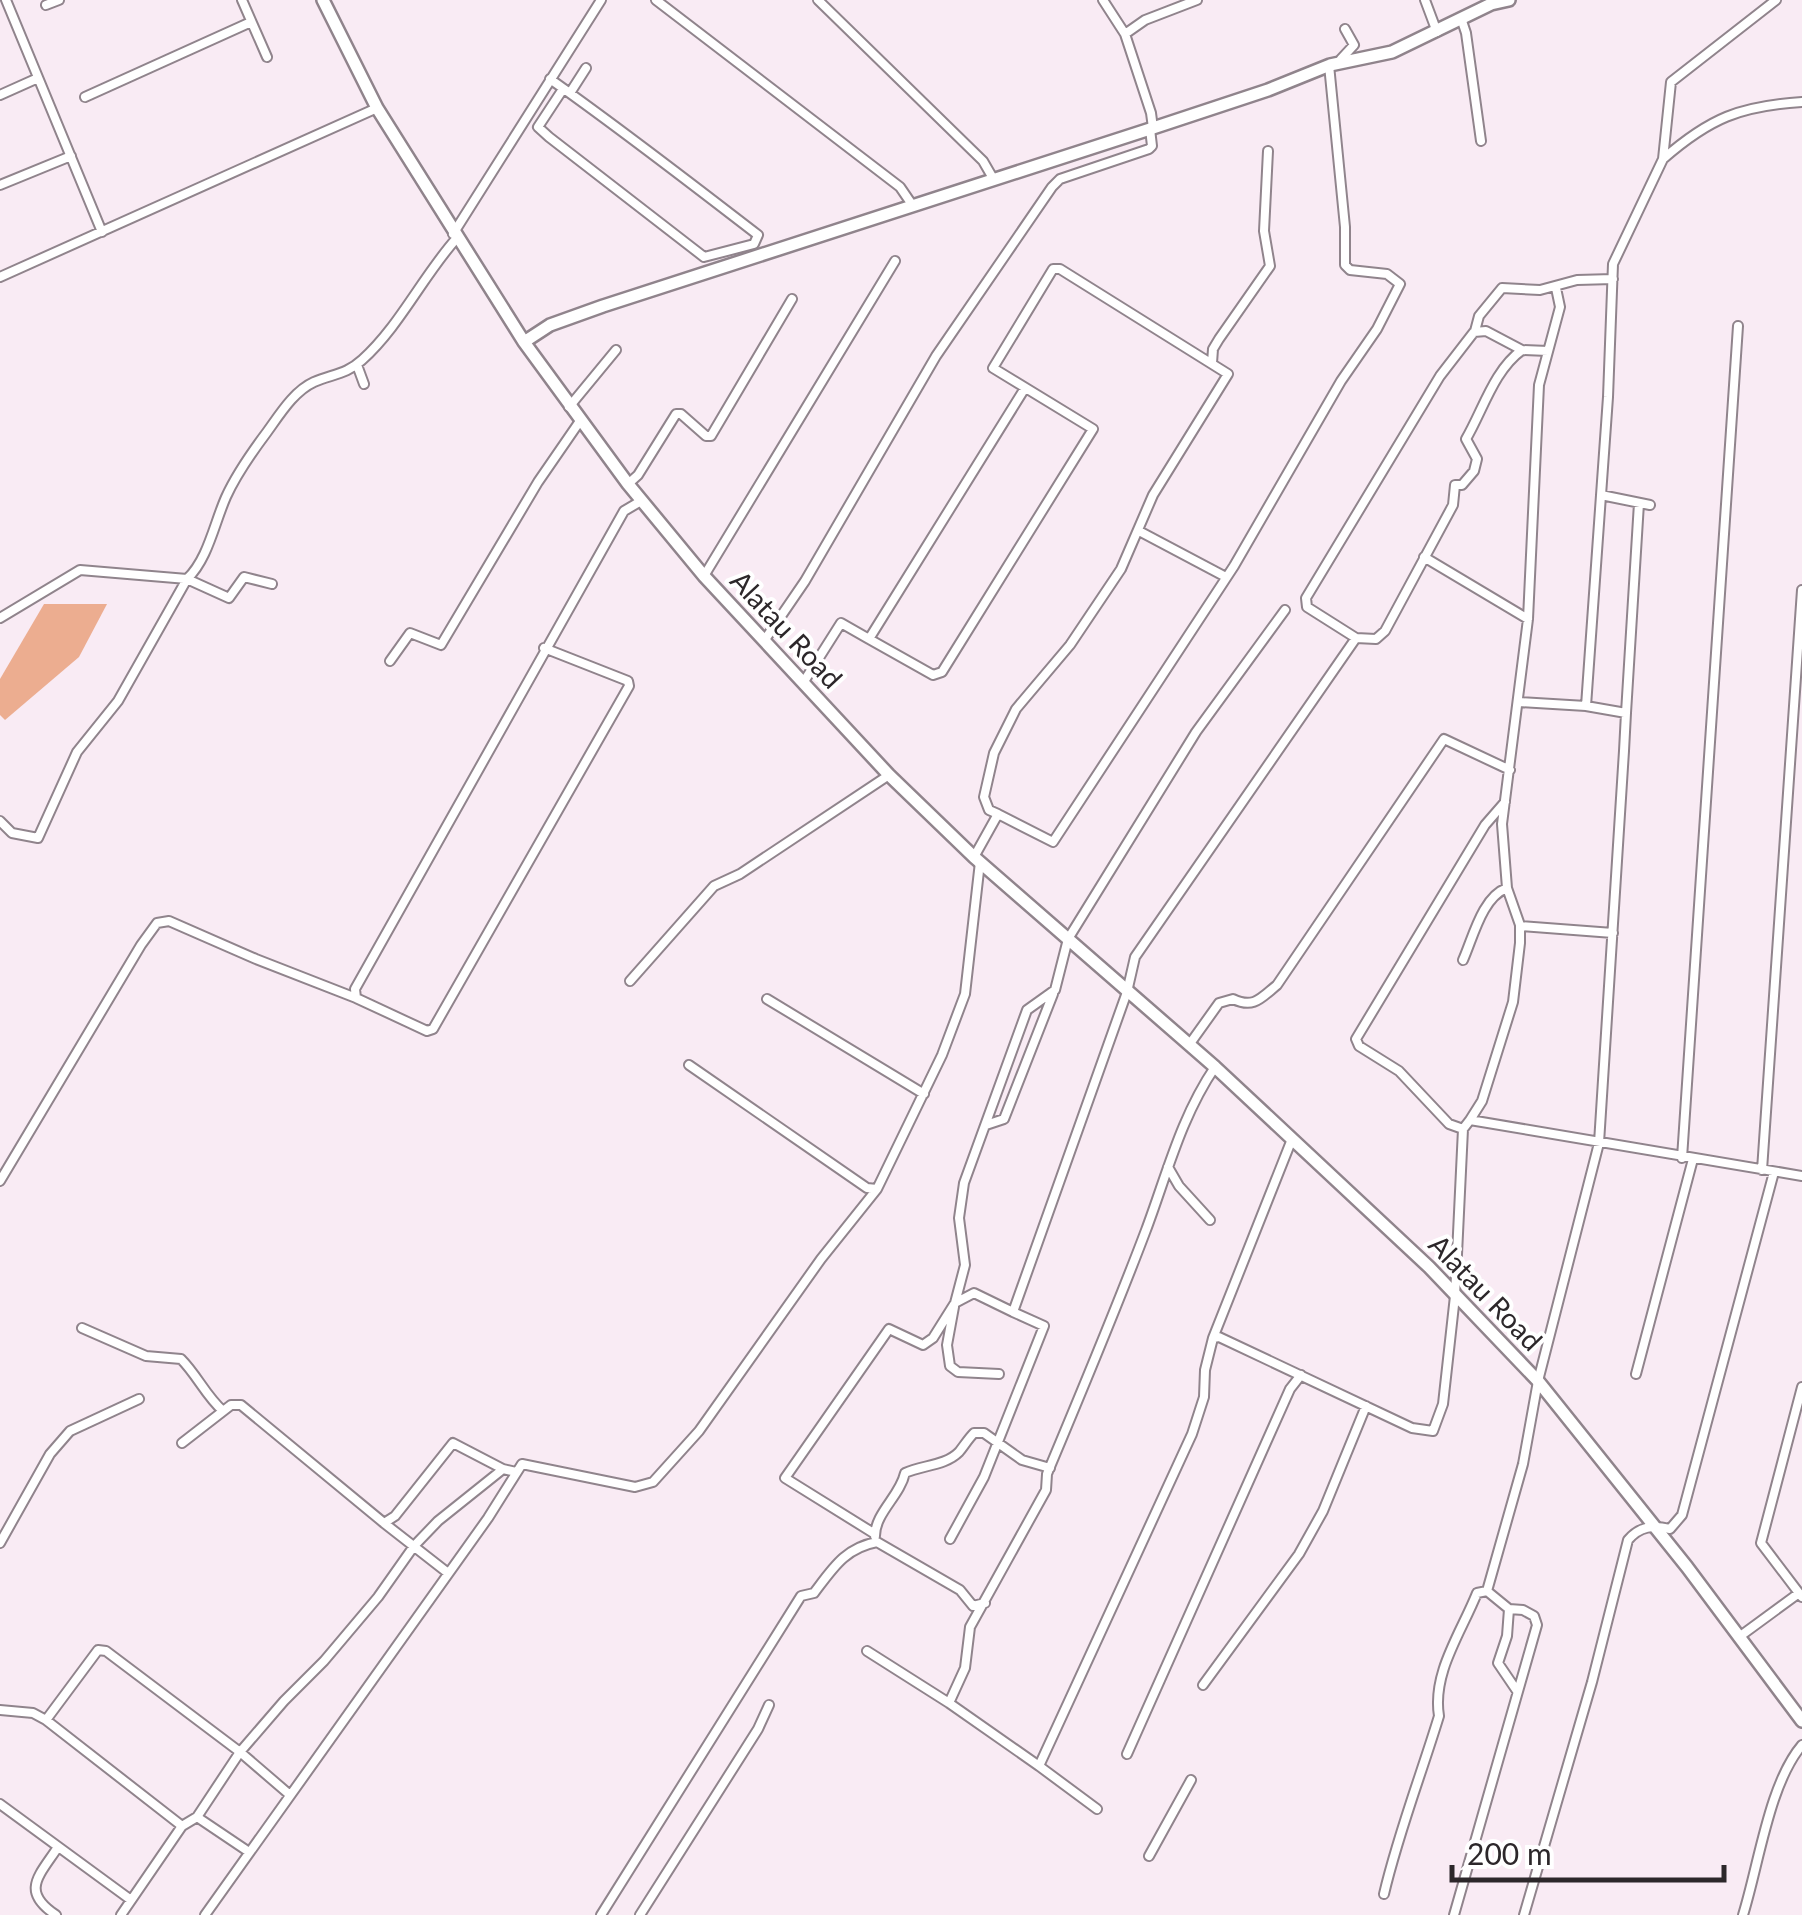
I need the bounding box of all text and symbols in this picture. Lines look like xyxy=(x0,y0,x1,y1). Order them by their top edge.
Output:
street label: Alatau Road xyxy=(724,563,850,695)
street label: Alatau Road xyxy=(1422,1227,1550,1357)
scale bar xyxy=(1452,1820,1724,1882)
text: 200 m xyxy=(1467,1835,1552,1871)

